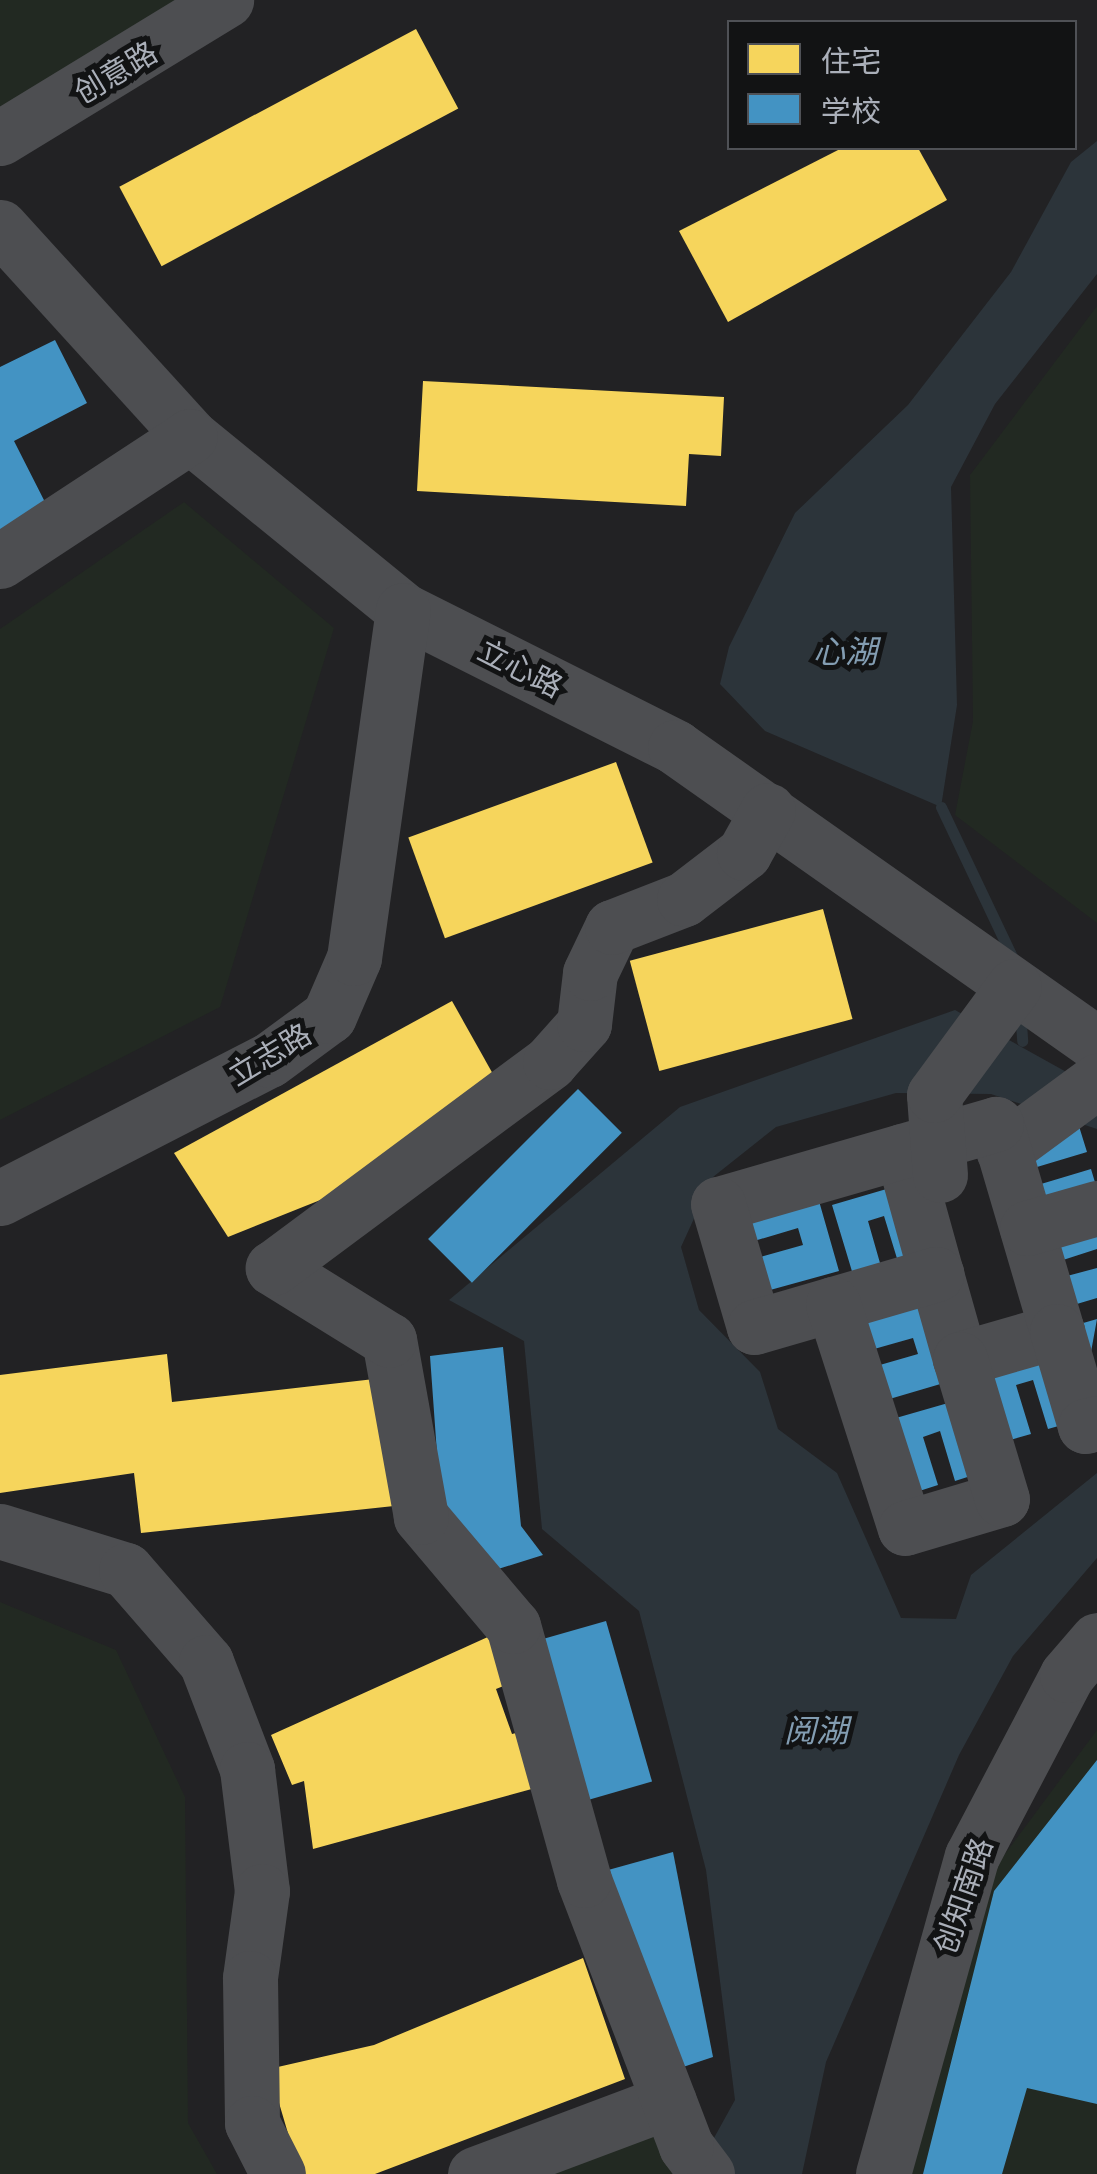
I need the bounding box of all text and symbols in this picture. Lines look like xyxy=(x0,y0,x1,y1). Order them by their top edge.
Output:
legend xyxy=(727,20,1077,150)
street label: 创意路 xyxy=(68,34,164,112)
text: 住宅 xyxy=(821,44,881,79)
text: 学校 xyxy=(821,94,881,129)
street label: 立心路 xyxy=(472,633,568,705)
water label: 心湖 xyxy=(813,633,877,671)
street label: 立志路 xyxy=(222,1016,318,1094)
water label: 阅湖 xyxy=(784,1712,848,1750)
street label: 创知南路 xyxy=(927,1833,1001,1959)

